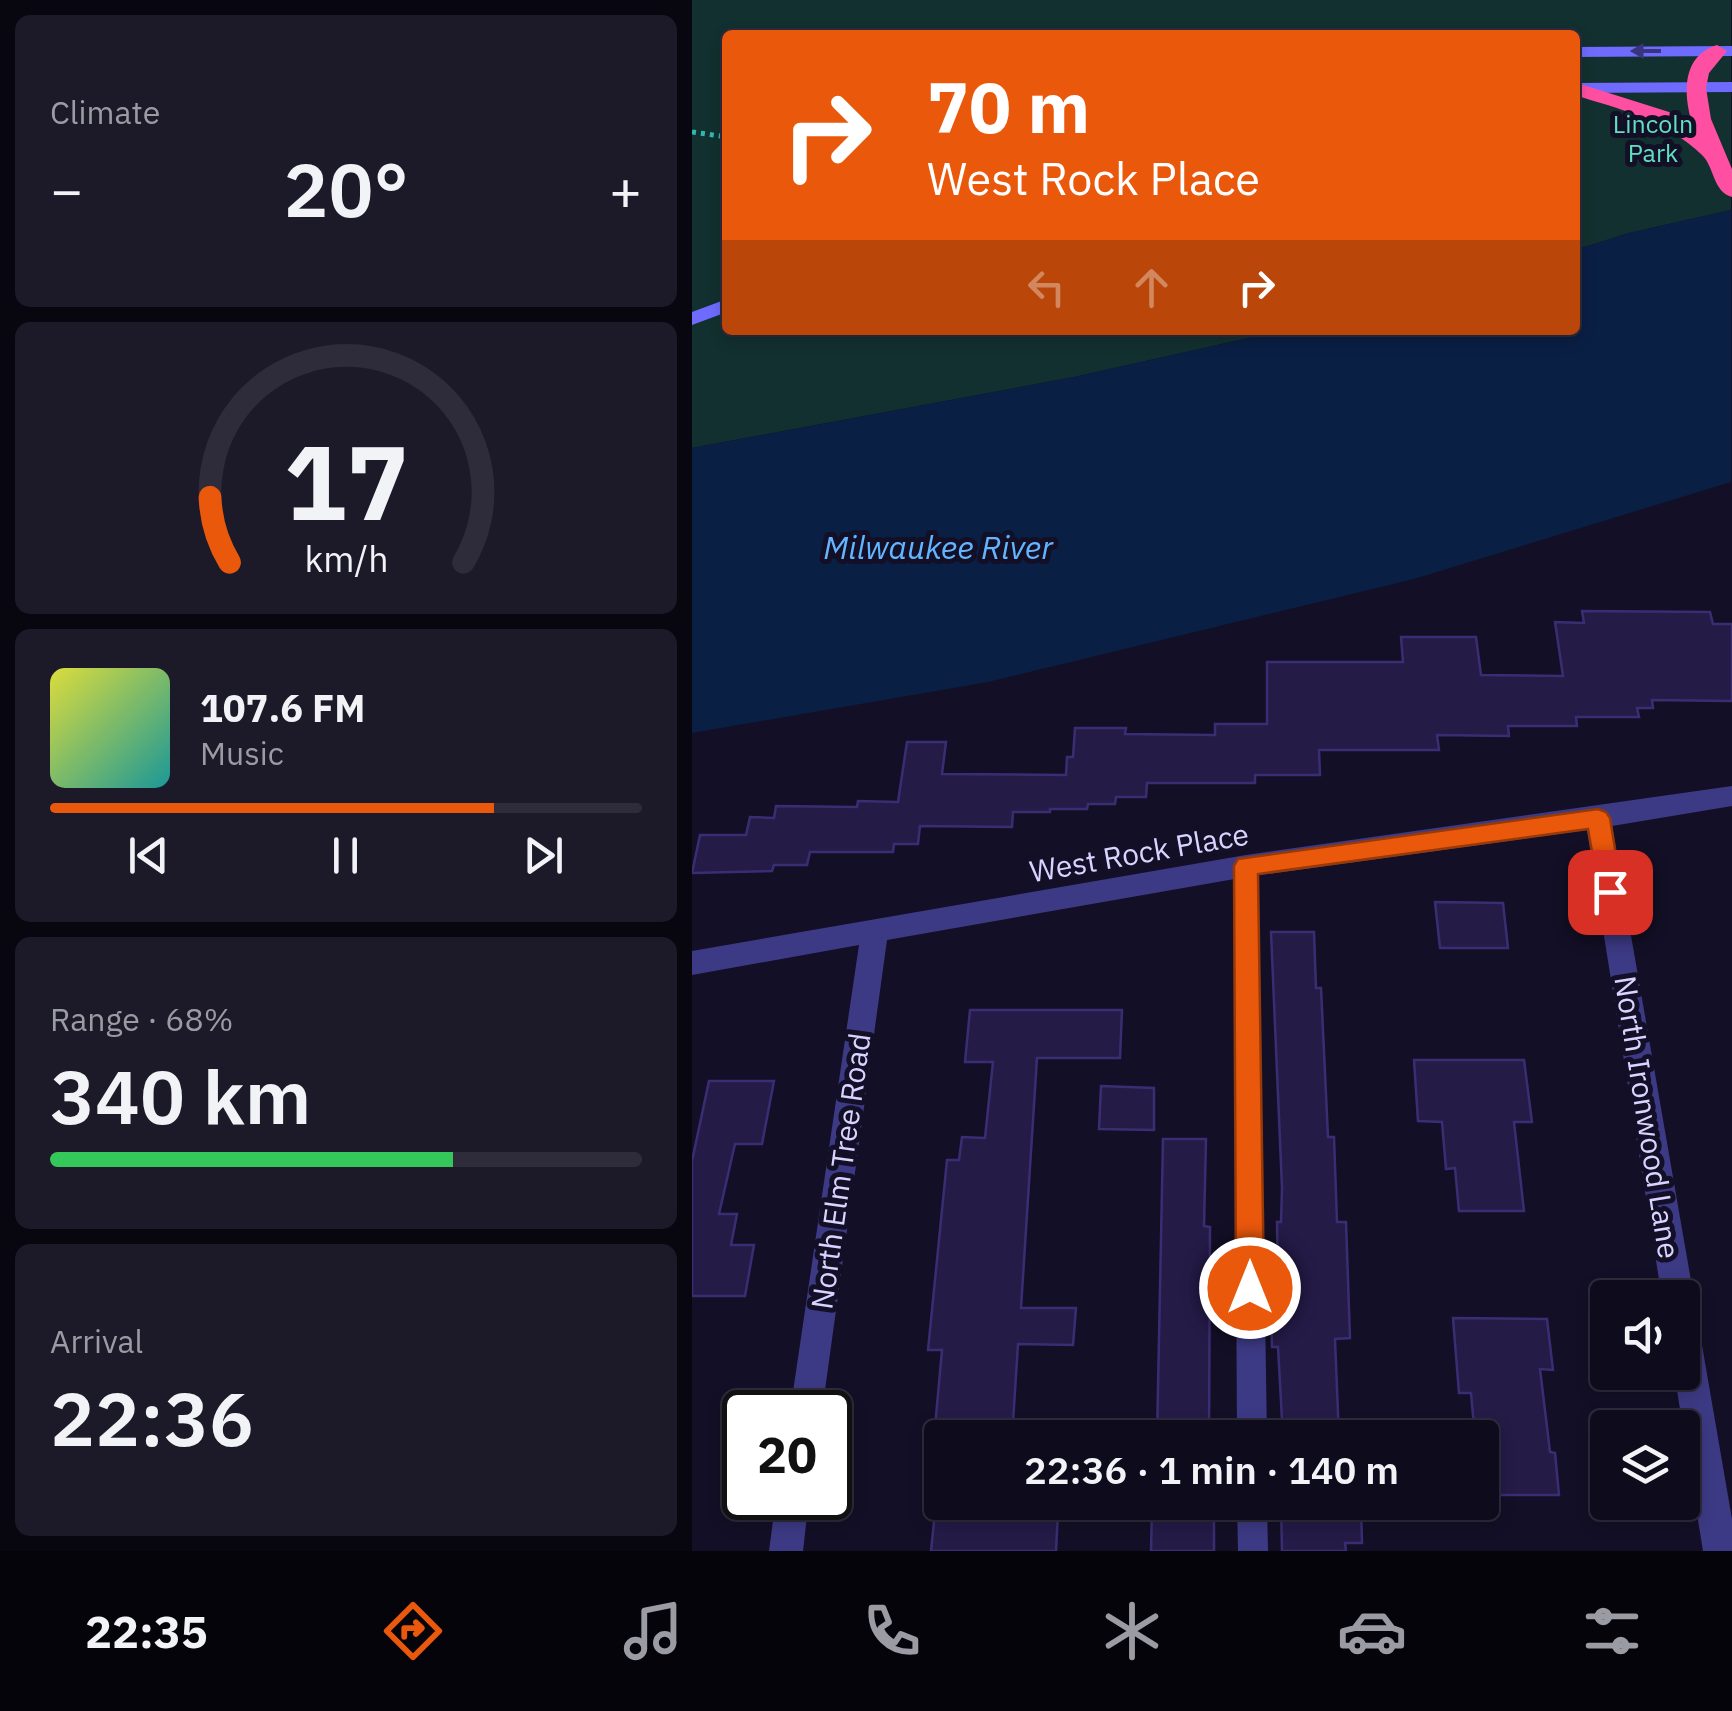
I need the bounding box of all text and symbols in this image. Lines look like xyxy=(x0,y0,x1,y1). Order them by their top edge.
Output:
one-way arrow xyxy=(1629,43,1661,59)
text: 70 m xyxy=(927,61,1090,152)
icon: right xyxy=(762,70,892,200)
text: Climate xyxy=(50,91,160,133)
park label: Lincoln Park xyxy=(1613,107,1693,169)
text: 20° xyxy=(283,140,409,238)
text: West Rock Place xyxy=(927,149,1260,207)
text: − xyxy=(50,154,83,225)
text: + xyxy=(609,154,642,225)
icon: left xyxy=(1019,260,1074,315)
icon: ahead xyxy=(1124,260,1179,315)
icon: right xyxy=(1229,260,1284,315)
text: 17 xyxy=(284,413,408,549)
water label: Milwaukee River xyxy=(823,526,1054,568)
text: km/h xyxy=(304,535,388,582)
text: 107.6 FM xyxy=(200,683,365,732)
text: Music xyxy=(200,732,284,774)
street label: West Rock Place xyxy=(1026,814,1252,890)
icon: previous xyxy=(121,828,176,883)
icon: pause xyxy=(318,828,373,883)
icon: next xyxy=(516,828,571,883)
pin xyxy=(1568,850,1653,935)
icon: arrive xyxy=(1583,865,1638,920)
street label: North Ironwood Lane xyxy=(1606,973,1690,1261)
text: Range · 68% xyxy=(50,998,233,1040)
street label: North Elm Tree Road xyxy=(801,1030,879,1312)
text: 340 km xyxy=(50,1047,311,1145)
position arrow xyxy=(1198,1236,1302,1340)
map controls xyxy=(1590,1280,1700,1520)
button: sound xyxy=(1590,1280,1700,1390)
text: Arrival xyxy=(50,1320,143,1362)
text: 22:36 xyxy=(50,1369,254,1467)
speed limit sign: 20 xyxy=(722,1390,852,1520)
button: layers xyxy=(1590,1410,1700,1520)
text: 22:36 · 1 min · 140 m xyxy=(1024,1445,1399,1494)
icon: directions xyxy=(378,1596,448,1666)
icon: music xyxy=(618,1596,688,1666)
icon: phone xyxy=(857,1596,927,1666)
icon: climate xyxy=(1097,1596,1167,1666)
icon: car xyxy=(1337,1596,1407,1666)
icon: filters xyxy=(1577,1596,1647,1666)
text: 22:35 xyxy=(85,1602,208,1660)

